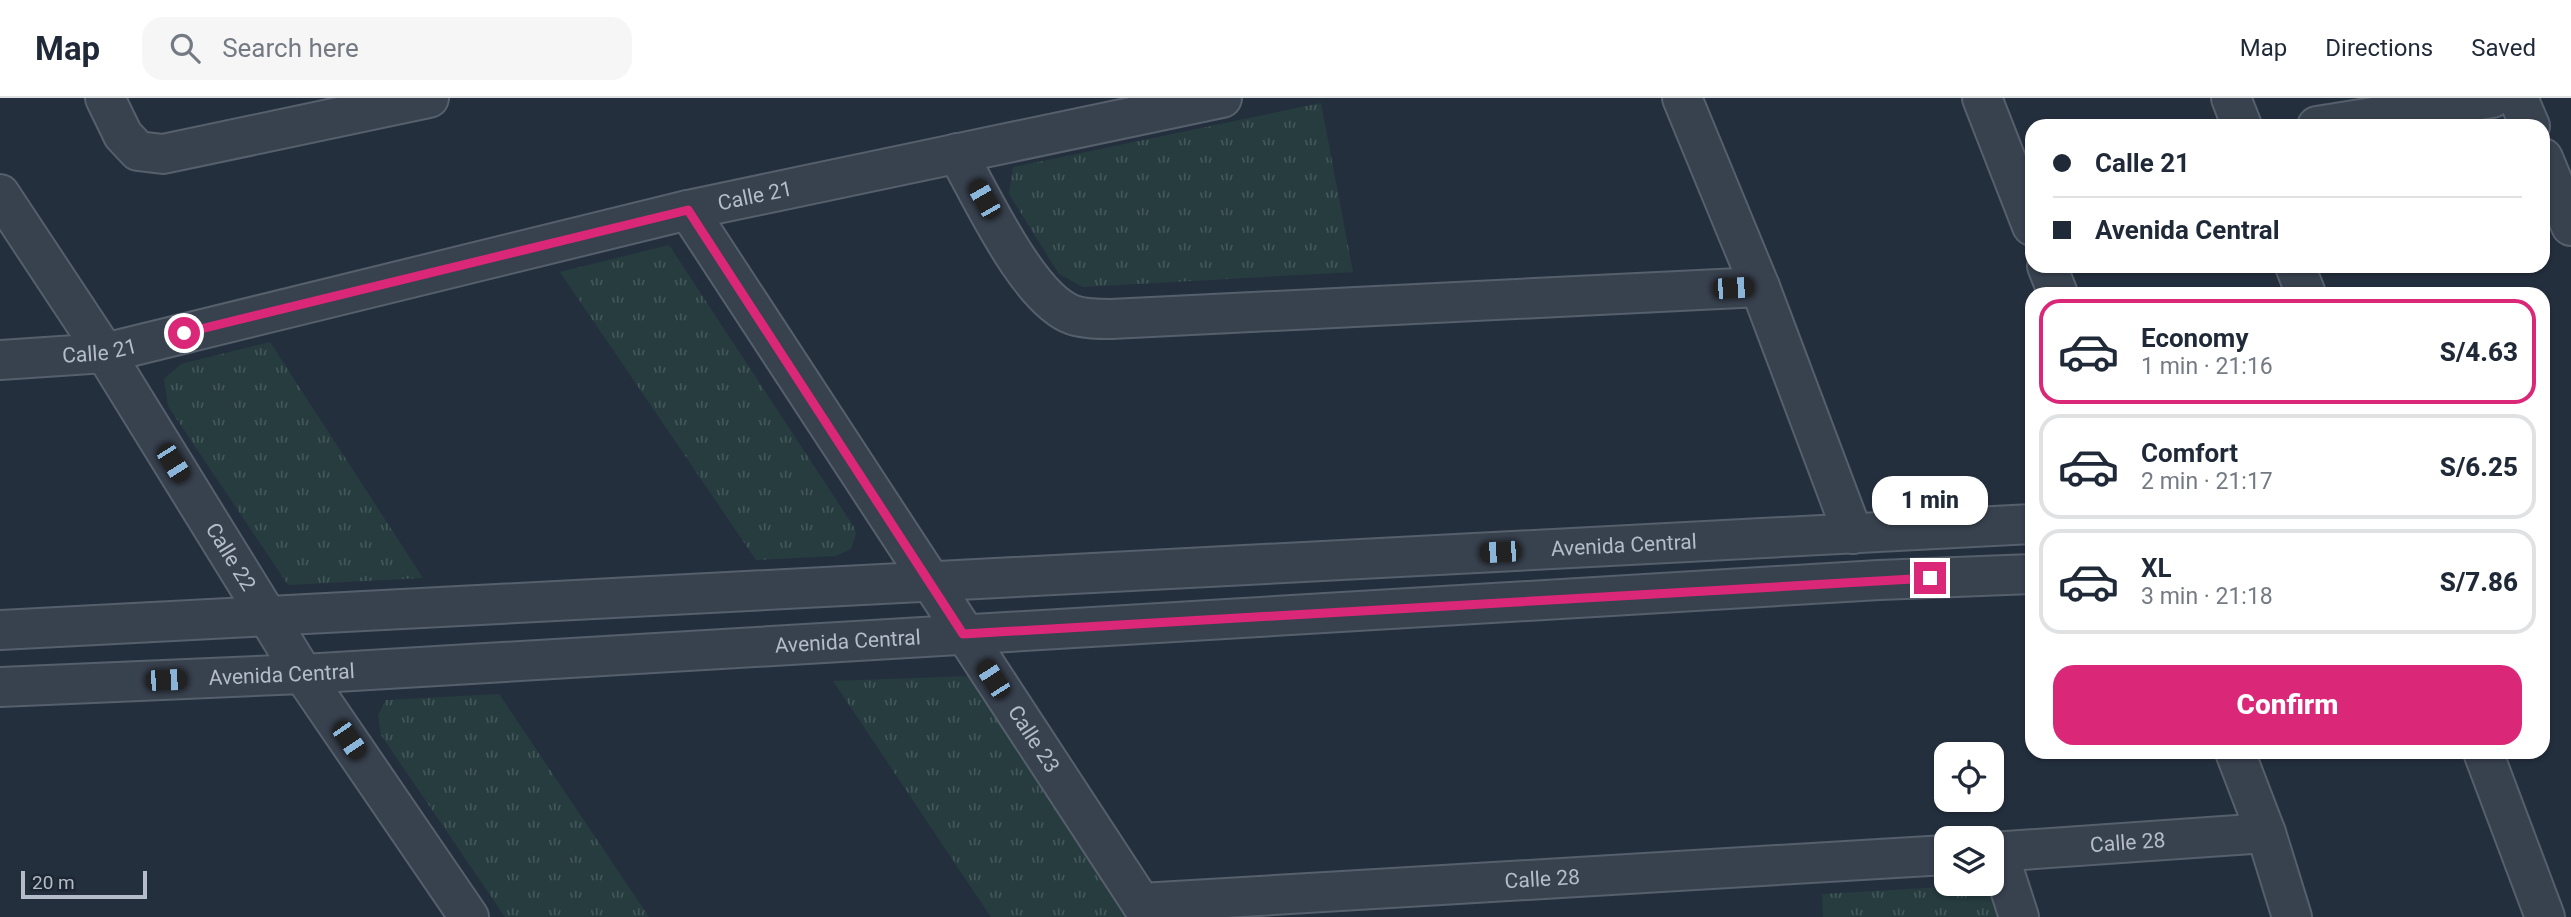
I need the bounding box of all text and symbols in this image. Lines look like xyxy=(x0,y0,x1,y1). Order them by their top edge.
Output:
search box xyxy=(142,17,632,80)
text: Map xyxy=(35,29,100,68)
icon: search xyxy=(166,29,204,67)
text: Search here xyxy=(222,33,359,63)
text: Map xyxy=(2240,34,2287,62)
text: Directions xyxy=(2325,34,2433,62)
text: Saved xyxy=(2471,34,2536,62)
text: Calle 21 xyxy=(2095,148,2190,178)
street label: Calle 21 xyxy=(716,176,794,215)
car xyxy=(965,176,1004,222)
text: Avenida Central xyxy=(2095,215,2280,245)
car xyxy=(1712,276,1755,300)
route start xyxy=(168,317,200,349)
icon: car xyxy=(2057,320,2120,383)
text: Economy xyxy=(2141,323,2248,353)
street label: Calle 21 xyxy=(61,334,139,368)
text: S/4.63 xyxy=(2440,337,2518,367)
text: 1 min · 21:16 xyxy=(2141,353,2273,380)
icon: car xyxy=(2057,435,2120,498)
text: Comfort xyxy=(2141,438,2238,468)
car xyxy=(153,440,194,486)
text: S/6.25 xyxy=(2440,452,2518,482)
text: 2 min · 21:17 xyxy=(2141,468,2273,495)
callout: 1 min xyxy=(1872,476,1988,526)
text: 1 min xyxy=(1901,487,1959,514)
street label: Calle 22 xyxy=(201,518,261,595)
street label: Avenida Central xyxy=(1550,530,1697,561)
car xyxy=(1479,540,1522,564)
icon: car xyxy=(2057,550,2120,613)
text: XL xyxy=(2141,553,2172,583)
route end xyxy=(1914,562,1946,594)
text: S/7.86 xyxy=(2440,567,2518,597)
text: 3 min · 21:18 xyxy=(2141,583,2273,610)
street label: Avenida Central xyxy=(774,625,921,658)
car xyxy=(973,656,1014,702)
street label: Avenida Central xyxy=(208,659,355,690)
button: Confirm xyxy=(2053,665,2522,745)
car xyxy=(145,669,188,691)
street label: Calle 23 xyxy=(1003,701,1064,777)
car xyxy=(329,717,370,763)
map controls xyxy=(1934,742,2004,896)
button: locate xyxy=(1934,742,2004,812)
button: layers xyxy=(1934,826,2004,896)
street label: Calle 28 xyxy=(2089,828,2166,857)
street label: Calle 28 xyxy=(1504,865,1581,893)
scale bar xyxy=(21,868,147,900)
text: 20 m xyxy=(32,871,75,894)

